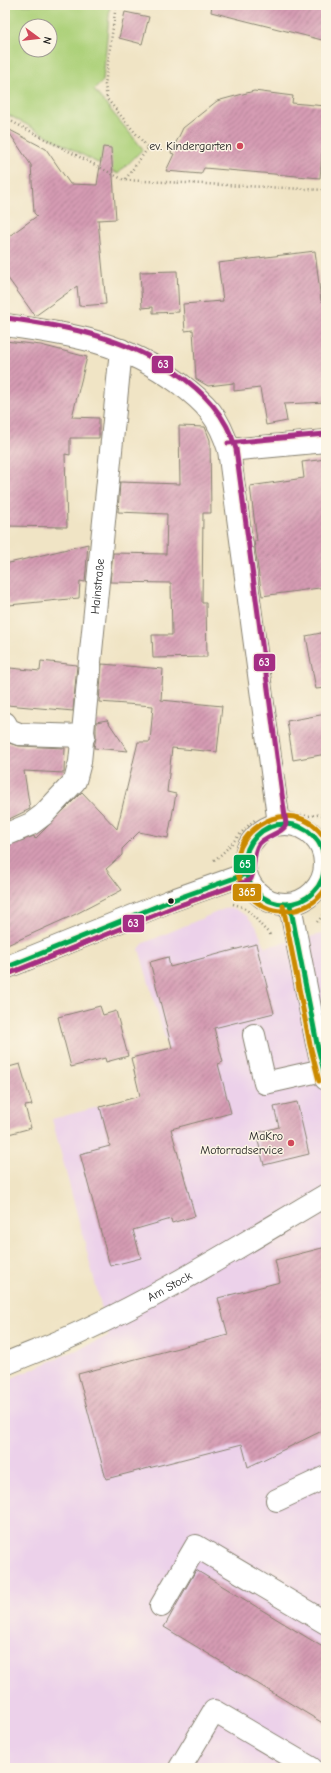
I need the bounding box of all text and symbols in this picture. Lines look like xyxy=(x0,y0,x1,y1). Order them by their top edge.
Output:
north arrow xyxy=(18,18,58,58)
text: N xyxy=(40,35,54,46)
place label: ev. Kindergarten xyxy=(149,139,232,153)
marker: ev. Kindergarten xyxy=(235,141,245,151)
line badge: 63 xyxy=(151,355,174,374)
text: 63 xyxy=(157,358,169,371)
street label: Hainstraße xyxy=(88,558,107,615)
line badge: 63 xyxy=(253,653,276,672)
text: 63 xyxy=(258,656,270,669)
line badge: 65 xyxy=(233,854,256,874)
text: 65 xyxy=(239,858,251,871)
line badge: 365 xyxy=(232,883,262,902)
text: 365 xyxy=(238,886,256,899)
unlabelled marker xyxy=(166,896,176,906)
line badge: 63 xyxy=(122,914,145,933)
text: 63 xyxy=(127,917,139,930)
place label: MaKro Motorradservice xyxy=(200,1129,283,1157)
marker: MaKro Motorradservice xyxy=(286,1138,296,1148)
street label: Am Stock xyxy=(145,1269,194,1304)

